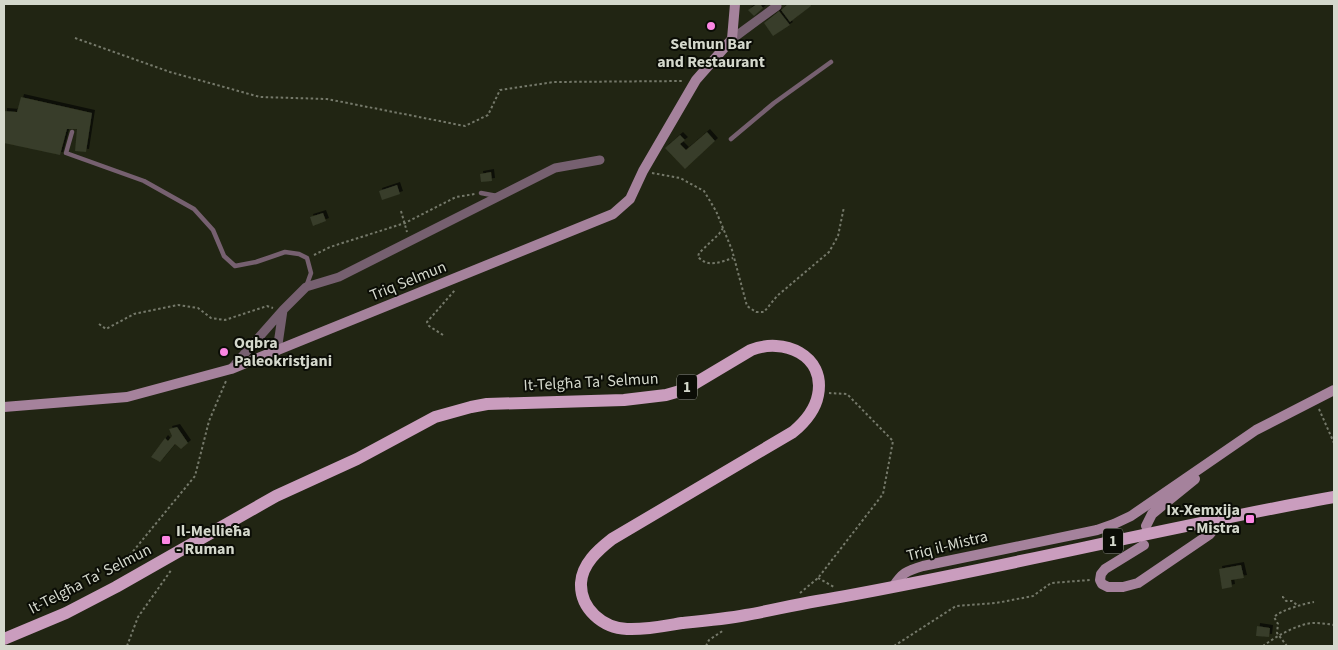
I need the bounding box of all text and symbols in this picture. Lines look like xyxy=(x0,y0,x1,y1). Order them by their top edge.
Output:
marker: Selmun Bar and Restaurant xyxy=(705,20,717,32)
place label: Selmun Bar and Restaurant xyxy=(657,33,765,73)
street label: Triq Selmun xyxy=(366,256,450,306)
place label: Oqbra Paleokristjani xyxy=(234,332,332,372)
marker: Oqbra Paleokristjani xyxy=(218,346,230,358)
street label: It-Telgħa Ta' Selmun xyxy=(523,367,659,397)
road number: 1 xyxy=(677,374,697,400)
place label: Ix-Xemxija - Mistra xyxy=(1166,499,1240,539)
marker: Ix-Xemxija - Mistra xyxy=(1244,513,1256,525)
place label: Il-Mellieħa - Ruman xyxy=(176,520,251,560)
street label: Triq il-Mistra xyxy=(904,525,990,567)
road number: 1 xyxy=(1103,528,1123,554)
marker: Il-Mellieħa - Ruman xyxy=(160,534,172,546)
street label: It-Telgħa Ta' Selmun xyxy=(25,539,155,619)

